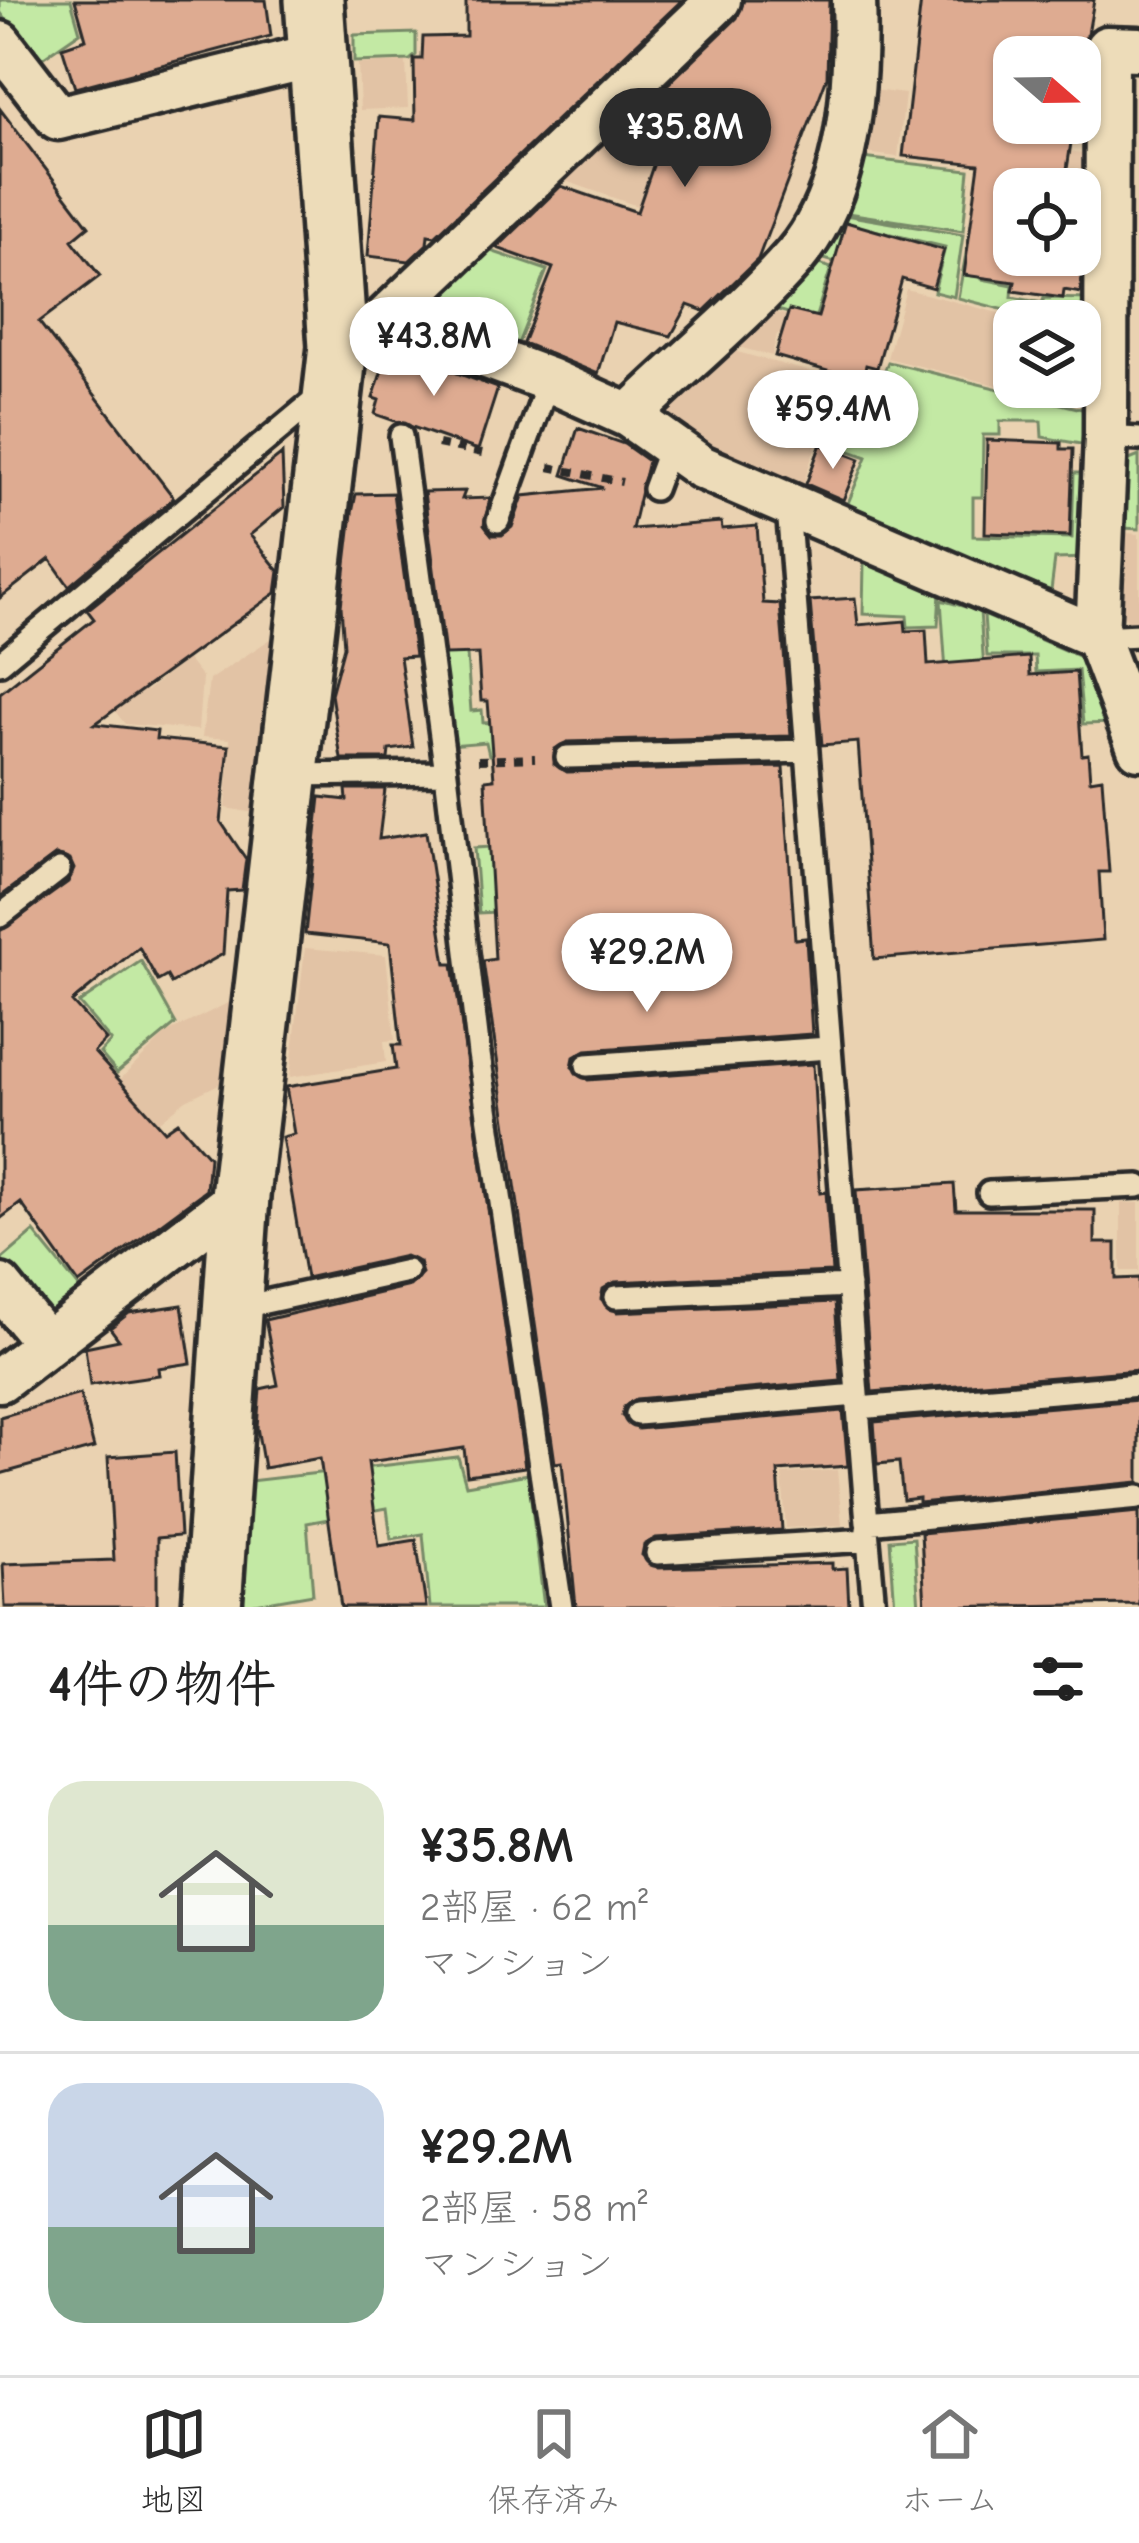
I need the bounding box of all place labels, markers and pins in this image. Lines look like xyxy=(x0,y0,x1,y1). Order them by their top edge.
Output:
pin: ¥35.8M xyxy=(587,88,783,190)
pin: ¥43.8M xyxy=(336,297,532,399)
pin: ¥59.4M xyxy=(735,370,931,472)
pin: ¥29.2M xyxy=(549,913,745,1015)

